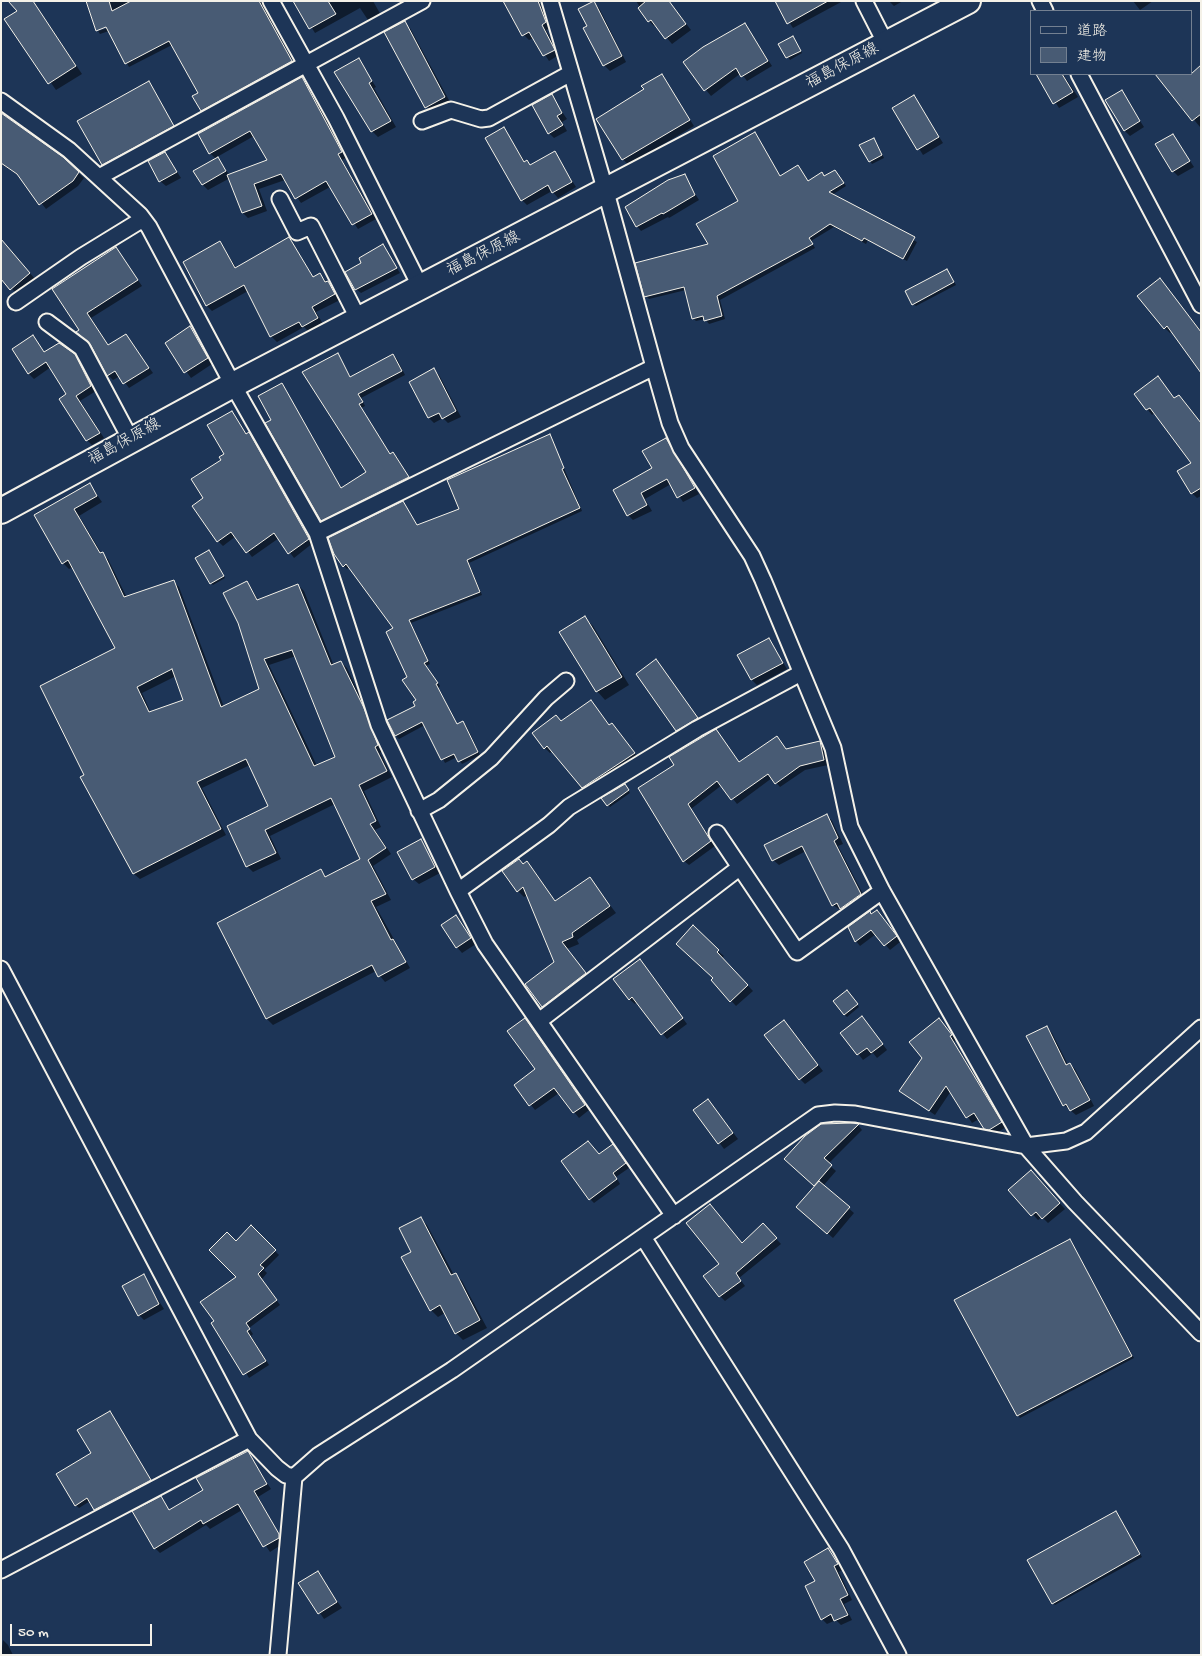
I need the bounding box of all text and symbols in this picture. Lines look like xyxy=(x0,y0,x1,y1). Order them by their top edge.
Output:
legend xyxy=(1030,10,1192,75)
text: 道路 xyxy=(1077,23,1107,41)
street label: 福島保原線 xyxy=(803,40,883,94)
text: 建物 xyxy=(1077,48,1107,66)
street label: 福島保原線 xyxy=(444,228,524,282)
street label: 福島保原線 xyxy=(85,415,165,471)
scale bar xyxy=(12,1614,155,1646)
text: 50 m xyxy=(18,1624,49,1642)

